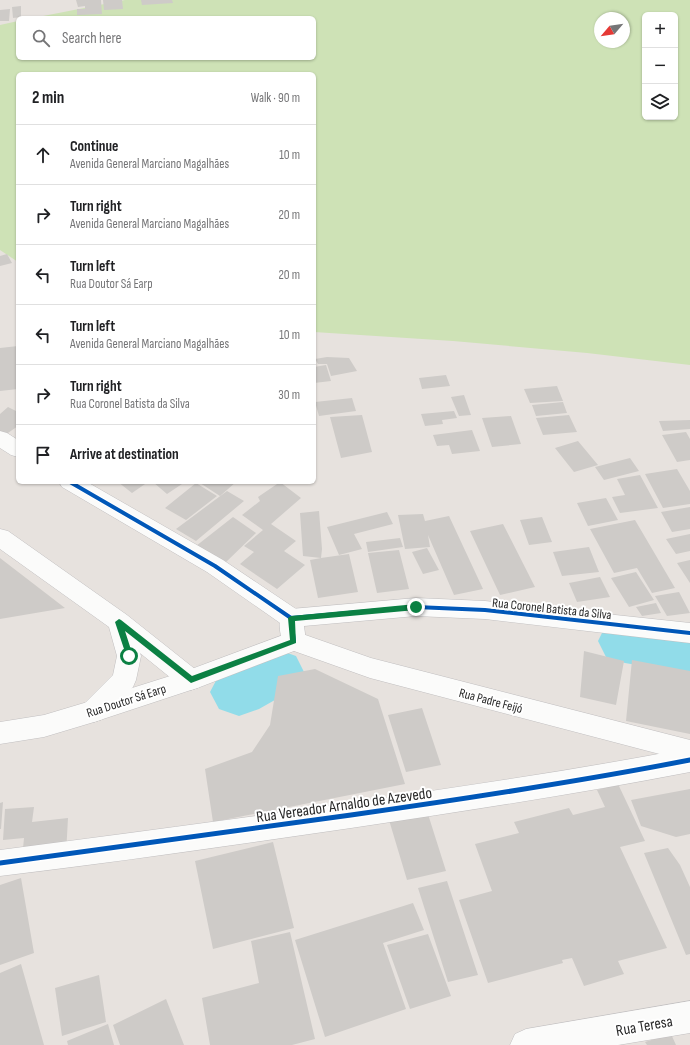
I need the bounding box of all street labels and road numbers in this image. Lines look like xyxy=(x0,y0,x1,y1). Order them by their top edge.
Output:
street label: Rua Coronel Batista da Silva xyxy=(491,595,612,623)
street label: Rua Doutor Sá Earp xyxy=(85,681,168,721)
street label: Rua Padre Feijó xyxy=(457,685,524,717)
street label: Rua Vereador Arnaldo de Azevedo xyxy=(255,784,433,827)
street label: Rua Teresa xyxy=(614,1012,674,1041)

